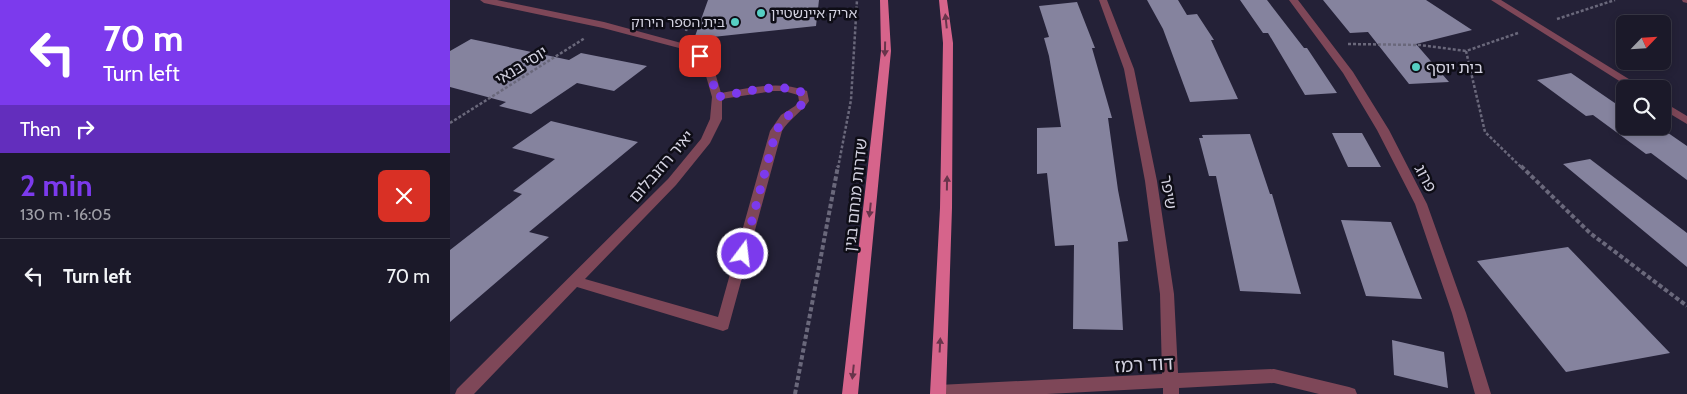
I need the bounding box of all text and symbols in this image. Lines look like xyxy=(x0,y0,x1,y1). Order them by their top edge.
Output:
place label: אריק איינשטיין xyxy=(771,4,857,22)
marker: אריק איינשטיין xyxy=(755,7,767,19)
one-way arrow xyxy=(942,12,950,28)
place label: בית הספר הירוק xyxy=(631,13,725,31)
north arrow xyxy=(1616,15,1671,70)
map controls xyxy=(1616,15,1671,135)
marker: בית הספר הירוק xyxy=(729,16,741,28)
text: 70 m xyxy=(103,17,184,60)
icon: left xyxy=(20,20,85,85)
pin xyxy=(679,35,721,77)
one-way arrow xyxy=(881,41,889,57)
street label: יוסי בנאי xyxy=(492,42,551,89)
icon: arrive xyxy=(686,42,714,70)
place label: בית יוסף xyxy=(1426,58,1483,77)
text: Turn left xyxy=(103,60,180,87)
marker: בית יוסף xyxy=(1410,61,1422,73)
button: search xyxy=(1616,80,1671,135)
icon: right xyxy=(71,115,99,143)
text: Then xyxy=(20,118,61,141)
street label: יאיר רוזנבלום xyxy=(625,127,698,206)
street label: שדרות מנחם בגין xyxy=(840,137,871,253)
street label: פרוג xyxy=(1410,161,1441,195)
text: 2 min xyxy=(20,167,92,204)
button: close xyxy=(378,170,430,222)
street label: שיפר xyxy=(1156,174,1181,210)
one-way arrow xyxy=(943,175,951,191)
one-way arrow xyxy=(865,203,873,219)
text: 130 m · 16:05 xyxy=(20,205,111,224)
position arrow xyxy=(716,227,768,279)
icon: left xyxy=(20,262,48,290)
text: Turn left xyxy=(63,265,131,288)
text: 70 m xyxy=(386,265,430,288)
one-way arrow xyxy=(936,337,944,353)
street label: דוד רמז xyxy=(1114,351,1174,378)
one-way arrow xyxy=(849,364,857,380)

